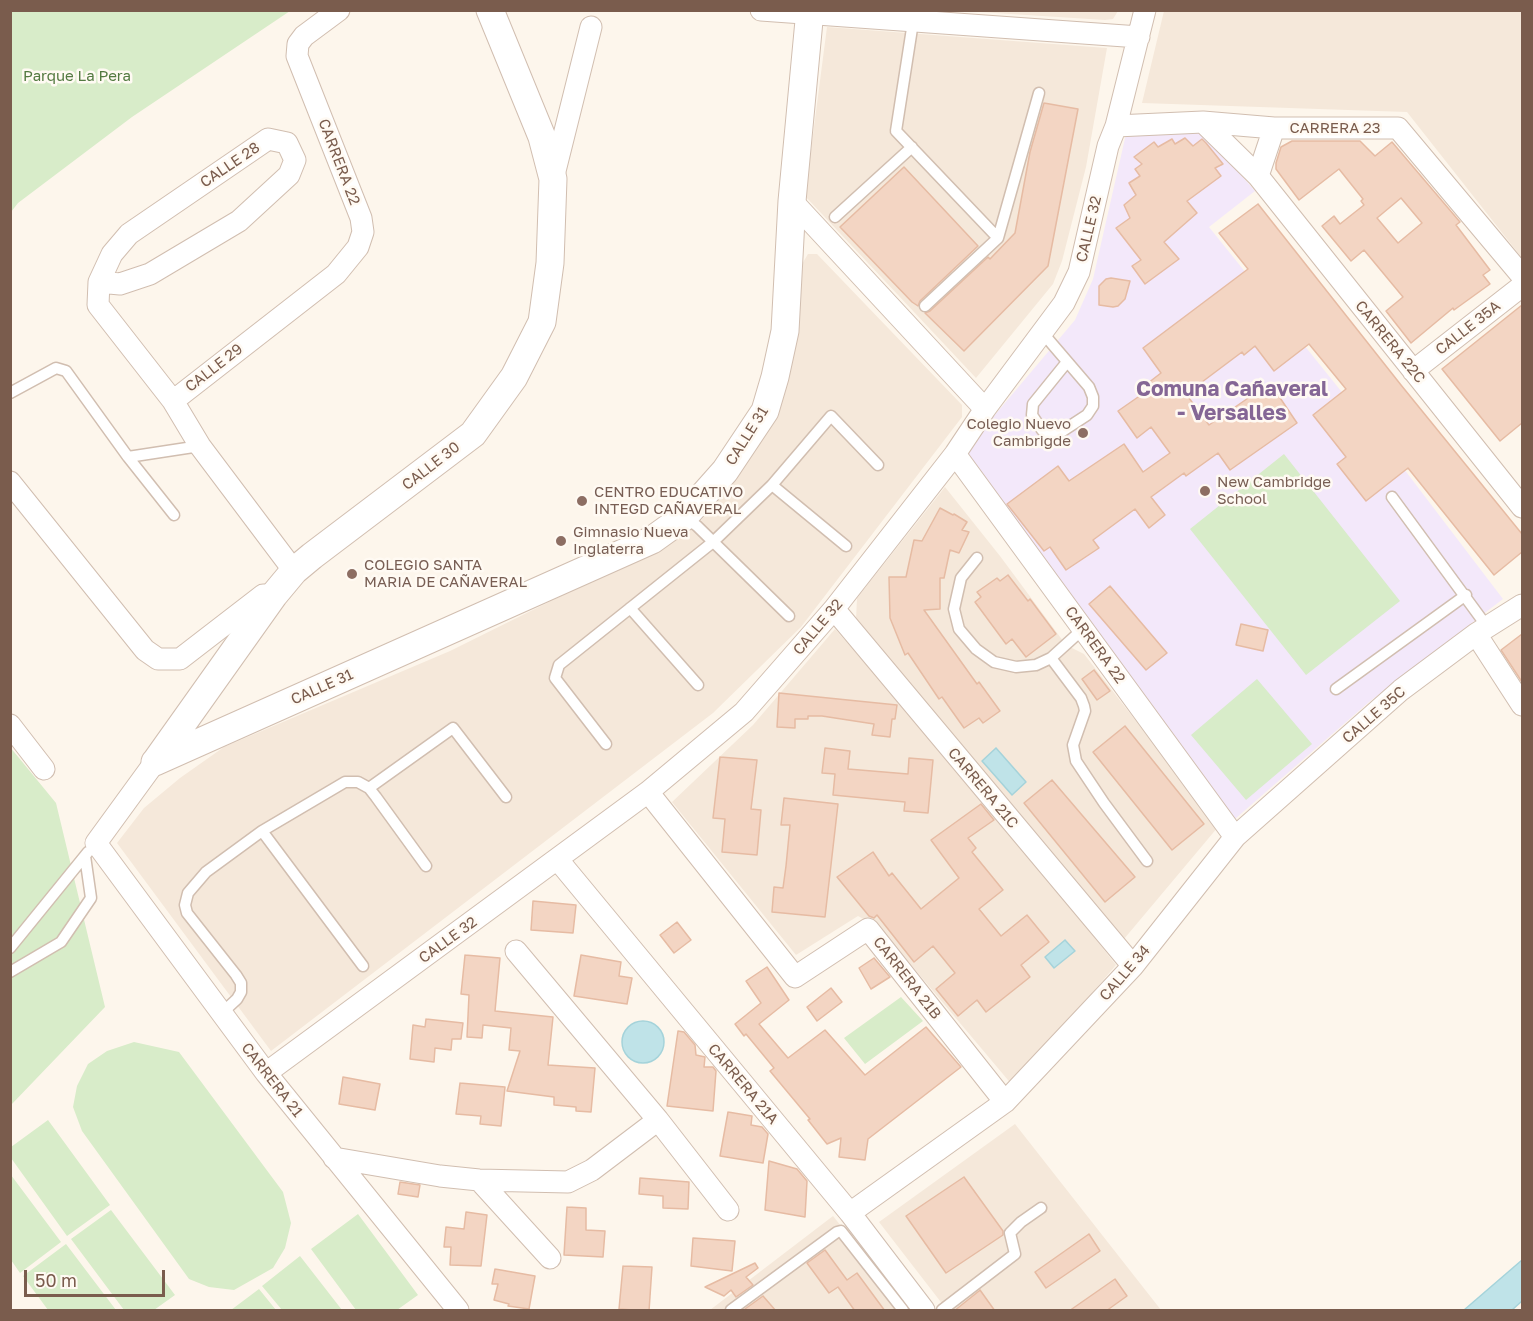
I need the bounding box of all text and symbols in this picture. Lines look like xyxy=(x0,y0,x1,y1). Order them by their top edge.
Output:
park label: Parque La Pera xyxy=(23,67,131,85)
street label: CARRERA 22 xyxy=(314,116,364,208)
street label: CARRERA 23 xyxy=(1290,119,1380,137)
street label: CALLE 28 xyxy=(197,139,263,191)
street label: CALLE 32 xyxy=(1073,194,1105,264)
street label: CARRERA 22C xyxy=(1351,297,1429,387)
street label: CALLE 35A xyxy=(1432,297,1504,359)
street label: CALLE 29 xyxy=(182,340,246,396)
district label: Comuna Cañaveral - Versalles xyxy=(1136,376,1328,426)
street label: CALLE 31 xyxy=(722,403,772,469)
place label: Colegio Nuevo Cambrigde xyxy=(966,415,1071,450)
marker: Colegio Nuevo Cambrigde xyxy=(1076,426,1090,440)
street label: CALLE 30 xyxy=(399,438,463,494)
place label: New Cambridge School xyxy=(1217,473,1331,508)
place label: CENTRO EDUCATIVO INTEGD CAÑAVERAL xyxy=(594,483,743,518)
marker: New Cambridge School xyxy=(1198,484,1212,498)
marker: CENTRO EDUCATIVO INTEGD CAÑAVERAL xyxy=(575,494,589,508)
place label: Gimnasio Nueva Inglaterra xyxy=(573,523,689,558)
marker: Gimnasio Nueva Inglaterra xyxy=(554,534,568,548)
place label: COLEGIO SANTA MARIA DE CAÑAVERAL xyxy=(364,556,527,591)
marker: COLEGIO SANTA MARIA DE CAÑAVERAL xyxy=(345,567,359,581)
street label: CALLE 32 xyxy=(789,595,847,659)
street label: CARRERA 22 xyxy=(1061,603,1129,687)
street label: CALLE 31 xyxy=(288,665,356,709)
street label: CALLE 35C xyxy=(1339,683,1409,747)
street label: CARRERA 21C xyxy=(944,744,1022,832)
street label: CALLE 32 xyxy=(415,913,481,967)
street label: CARRERA 21B xyxy=(869,933,945,1023)
street label: CALLE 34 xyxy=(1096,941,1154,1005)
street label: CARRERA 21 xyxy=(237,1039,307,1121)
street label: CARRERA 21A xyxy=(704,1040,782,1128)
scale bar xyxy=(27,1258,168,1296)
text: 50 m xyxy=(35,1269,77,1291)

